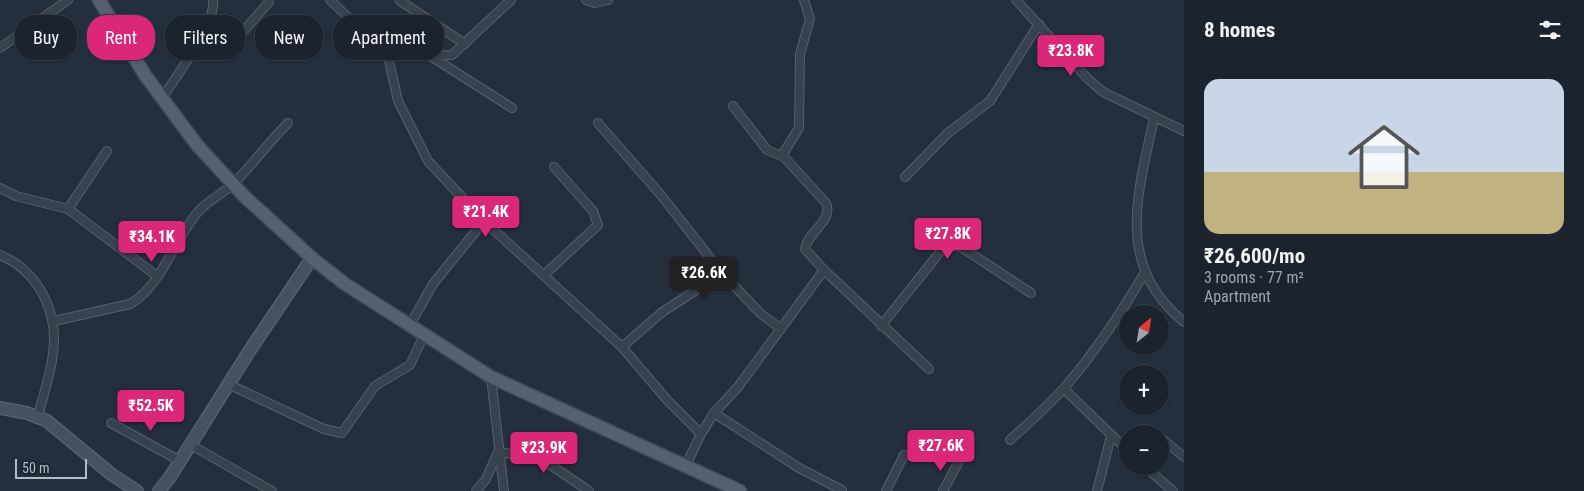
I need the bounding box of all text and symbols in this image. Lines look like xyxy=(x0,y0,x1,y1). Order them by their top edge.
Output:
chip: Buy xyxy=(15,15,77,60)
chip: Rent xyxy=(87,15,155,60)
chip: Filters xyxy=(165,15,245,60)
chip: New xyxy=(255,15,323,60)
chip: Apartment xyxy=(333,15,444,60)
icon: filters xyxy=(1536,16,1564,44)
text: 8 homes xyxy=(1204,18,1275,42)
pin: ₹23.8K xyxy=(1030,34,1112,77)
text: ₹23.8K xyxy=(1048,41,1094,60)
icon: home xyxy=(1339,112,1429,202)
pin: ₹21.4K xyxy=(445,196,527,238)
text: ₹21.4K xyxy=(463,202,509,221)
pin: ₹27.8K xyxy=(907,218,989,260)
pin: ₹34.1K xyxy=(111,220,193,263)
text: ₹27.8K xyxy=(925,224,971,243)
text: ₹34.1K xyxy=(129,227,175,246)
text: ₹26,600/mo xyxy=(1204,244,1305,268)
pin: ₹26.6K xyxy=(663,256,745,299)
text: ₹26.6K xyxy=(681,263,727,282)
text: 3 rooms · 77 m² xyxy=(1204,268,1304,287)
text: Apartment xyxy=(1204,287,1271,306)
north arrow xyxy=(1119,305,1169,355)
map controls xyxy=(1119,305,1169,475)
button: + xyxy=(1119,365,1169,415)
pin: ₹52.5K xyxy=(110,390,192,432)
text: ₹52.5K xyxy=(128,396,174,415)
button: − xyxy=(1119,425,1169,475)
pin: ₹27.6K xyxy=(900,430,982,472)
pin: ₹23.9K xyxy=(503,432,585,474)
text: ₹27.6K xyxy=(918,436,964,455)
text: ₹23.9K xyxy=(521,438,567,457)
scale bar xyxy=(15,456,88,479)
text: 50 m xyxy=(22,460,50,476)

